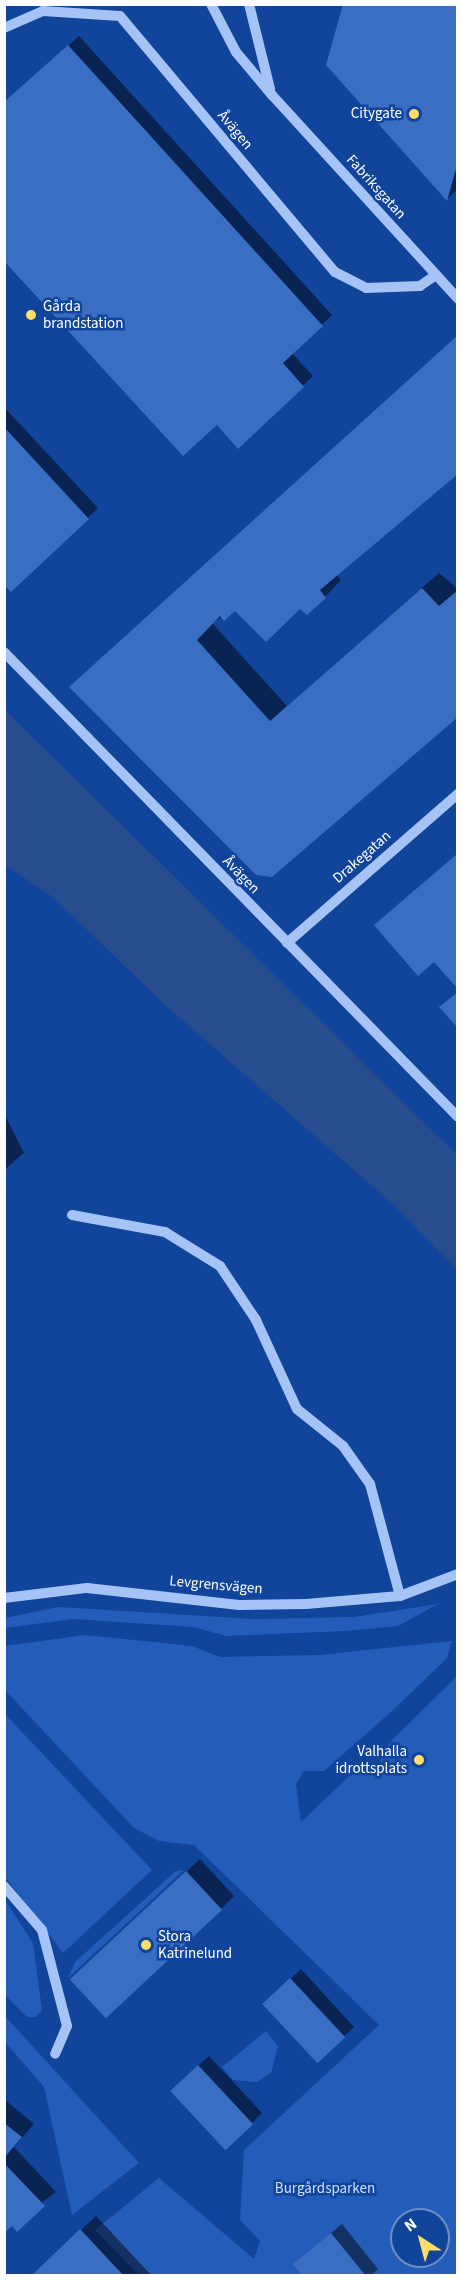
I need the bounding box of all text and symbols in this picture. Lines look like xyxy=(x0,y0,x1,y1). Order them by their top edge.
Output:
place label: Citygate xyxy=(351,105,402,123)
street label: Åvägen xyxy=(214,107,256,153)
marker: Citygate xyxy=(407,107,421,121)
street label: Fabriksgatan xyxy=(342,151,410,223)
place label: Gårda brandstation xyxy=(43,297,123,332)
marker: Gårda brandstation xyxy=(24,308,38,322)
street label: Drakegatan xyxy=(329,827,395,887)
street label: Åvägen xyxy=(219,852,263,898)
street label: Levgrensvägen xyxy=(169,1572,263,1598)
place label: Valhalla idrottsplats xyxy=(335,1742,407,1777)
marker: Valhalla idrottsplats xyxy=(412,1753,426,1767)
place label: Stora Katrinelund xyxy=(158,1927,232,1962)
marker: Stora Katrinelund xyxy=(139,1938,153,1952)
park label: Burgårdsparken xyxy=(275,2180,375,2198)
north arrow xyxy=(390,2208,450,2268)
text: N xyxy=(400,2213,421,2237)

